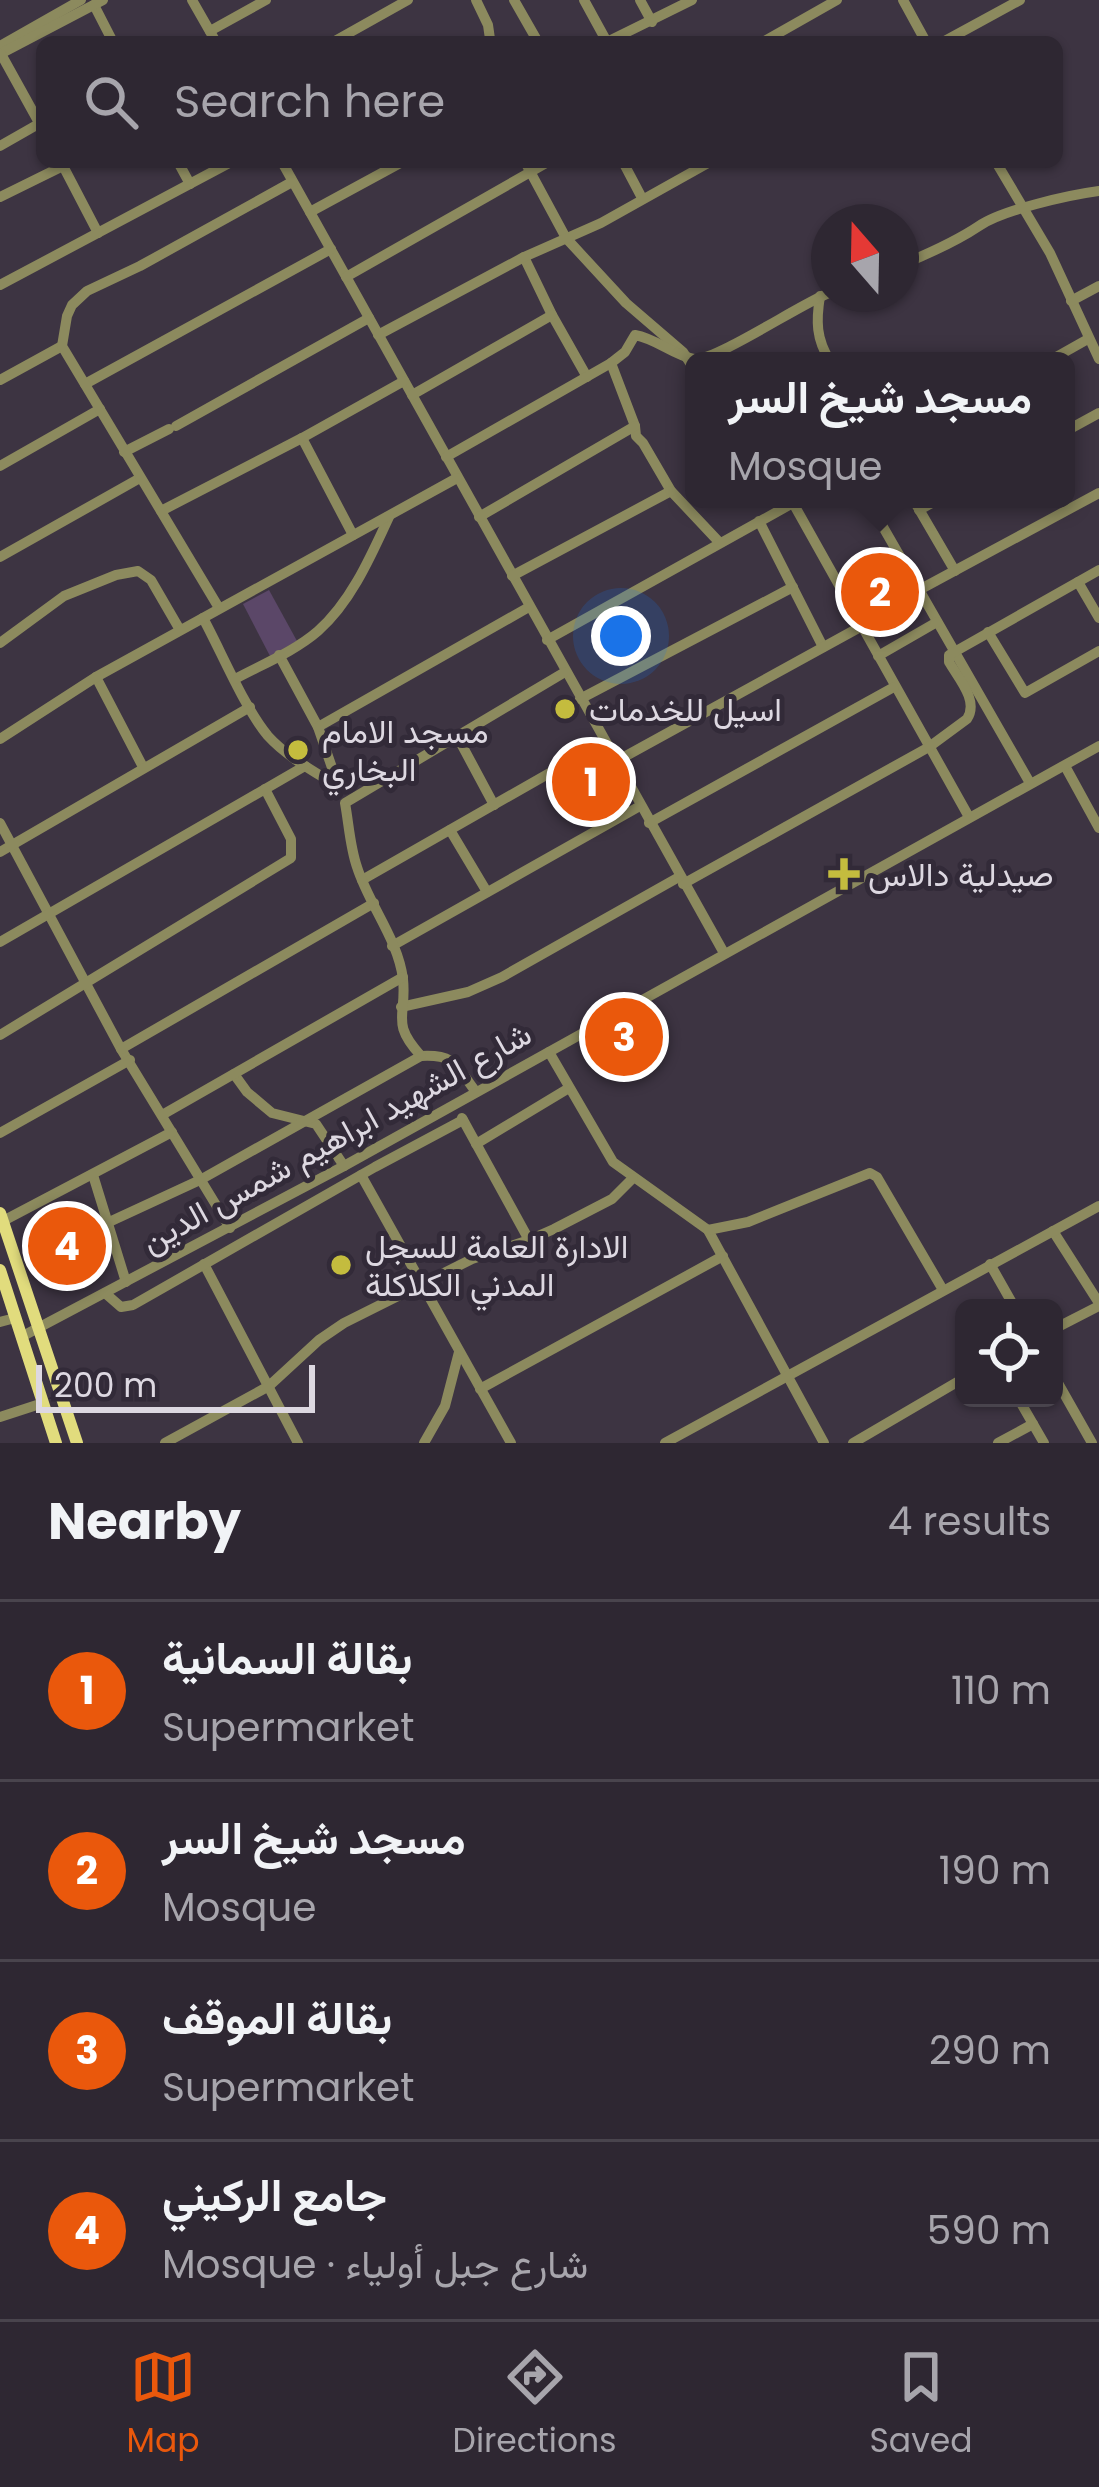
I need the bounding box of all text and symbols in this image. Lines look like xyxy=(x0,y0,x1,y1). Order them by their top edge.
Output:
search box xyxy=(36,36,1063,168)
icon: search xyxy=(78,69,144,135)
text: Search here xyxy=(174,70,445,133)
north arrow xyxy=(811,204,919,312)
popup xyxy=(685,352,1075,508)
text: مسجد شيخ السر xyxy=(728,366,1032,429)
text: Mosque xyxy=(728,439,883,494)
pin: 2 xyxy=(841,547,919,637)
your location xyxy=(591,606,651,666)
place label: اسيل للخدمات xyxy=(589,686,782,733)
marker: اسيل للخدمات xyxy=(552,696,578,722)
place label: مسجد الامام البخاري xyxy=(322,708,489,796)
marker: مسجد الامام البخاري xyxy=(285,737,311,763)
pin: 1 xyxy=(552,737,630,827)
place label: صيدلية دالاس xyxy=(868,851,1054,898)
marker: صيدلية دالاس xyxy=(831,861,857,887)
pin: 3 xyxy=(585,992,663,1082)
street label: شارع الشهيد ابراهيم شمس الدين xyxy=(133,1010,540,1265)
pin: 4 xyxy=(28,1201,106,1291)
place label: الادارة العامة للسجل المدني الكلاكلة xyxy=(365,1223,628,1311)
marker: الادارة العامة للسجل المدني الكلاكلة xyxy=(328,1252,354,1278)
map controls xyxy=(955,1299,1063,1407)
button: locate xyxy=(955,1299,1063,1407)
scale bar xyxy=(36,1359,315,1412)
text: 200 m xyxy=(54,1362,157,1409)
text: Nearby xyxy=(48,1485,241,1557)
text: 4 results xyxy=(888,1494,1051,1549)
text: بقالة السمانية xyxy=(162,1627,412,1690)
text: 1 xyxy=(80,1663,94,1718)
text: 110 m xyxy=(951,1663,1051,1718)
text: Supermarket xyxy=(162,1700,415,1755)
text: مسجد شيخ السر xyxy=(162,1807,466,1870)
text: 2 xyxy=(76,1843,98,1898)
text: 190 m xyxy=(939,1843,1051,1898)
text: Mosque xyxy=(162,1880,316,1935)
text: بقالة الموقف xyxy=(162,1987,392,2050)
text: 3 xyxy=(75,2023,99,2078)
text: 290 m xyxy=(929,2023,1051,2078)
text: Supermarket xyxy=(162,2060,415,2115)
text: جامع الركيني xyxy=(162,2164,387,2227)
text: 4 xyxy=(74,2203,100,2258)
text: 590 m xyxy=(927,2203,1051,2258)
text: Mosque · شارع جبل أولياء xyxy=(162,2237,588,2292)
tab: Map xyxy=(127,2344,200,2466)
tab: Directions xyxy=(453,2344,616,2466)
tab: Saved xyxy=(870,2344,972,2466)

